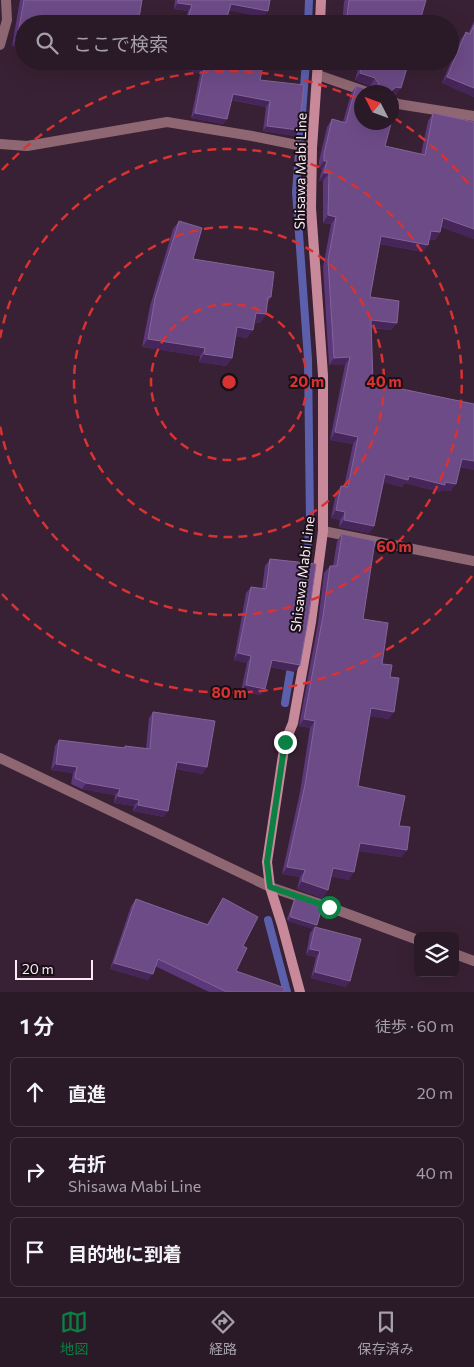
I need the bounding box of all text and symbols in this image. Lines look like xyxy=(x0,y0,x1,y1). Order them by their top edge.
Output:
search box xyxy=(15,15,459,70)
icon: search xyxy=(33,29,61,57)
text: ここで検索 xyxy=(73,32,168,55)
north arrow xyxy=(354,85,399,130)
street label: Shisawa Mabi Line xyxy=(290,113,310,229)
text: 20 m xyxy=(290,372,324,390)
text: 40 m xyxy=(366,372,402,390)
centre of rings xyxy=(220,373,238,391)
street label: Shisawa Mabi Line xyxy=(286,515,318,633)
text: 60 m xyxy=(376,537,412,555)
text: 80 m xyxy=(211,683,247,701)
route end xyxy=(274,731,297,754)
route start xyxy=(318,896,341,919)
map controls xyxy=(414,932,459,977)
button: layers xyxy=(414,932,459,977)
scale bar xyxy=(15,957,92,980)
text: 20 m xyxy=(22,960,54,977)
text: 1 分 xyxy=(20,1013,55,1038)
text: 徒歩 · 60 m xyxy=(375,1016,454,1035)
icon: ahead xyxy=(21,1078,49,1106)
text: 直進 xyxy=(68,1082,106,1105)
text: 20 m xyxy=(417,1083,453,1102)
text: 右折 xyxy=(68,1152,106,1175)
icon: right xyxy=(21,1158,49,1186)
text: 40 m xyxy=(416,1163,453,1182)
text: Shisawa Mabi Line xyxy=(68,1176,201,1195)
icon: arrive xyxy=(21,1238,49,1266)
text: 目的地に到着 xyxy=(68,1242,182,1265)
tab: 地図 xyxy=(60,1308,88,1358)
tab: 経路 xyxy=(209,1308,237,1358)
tab: 保存済み xyxy=(358,1308,414,1358)

